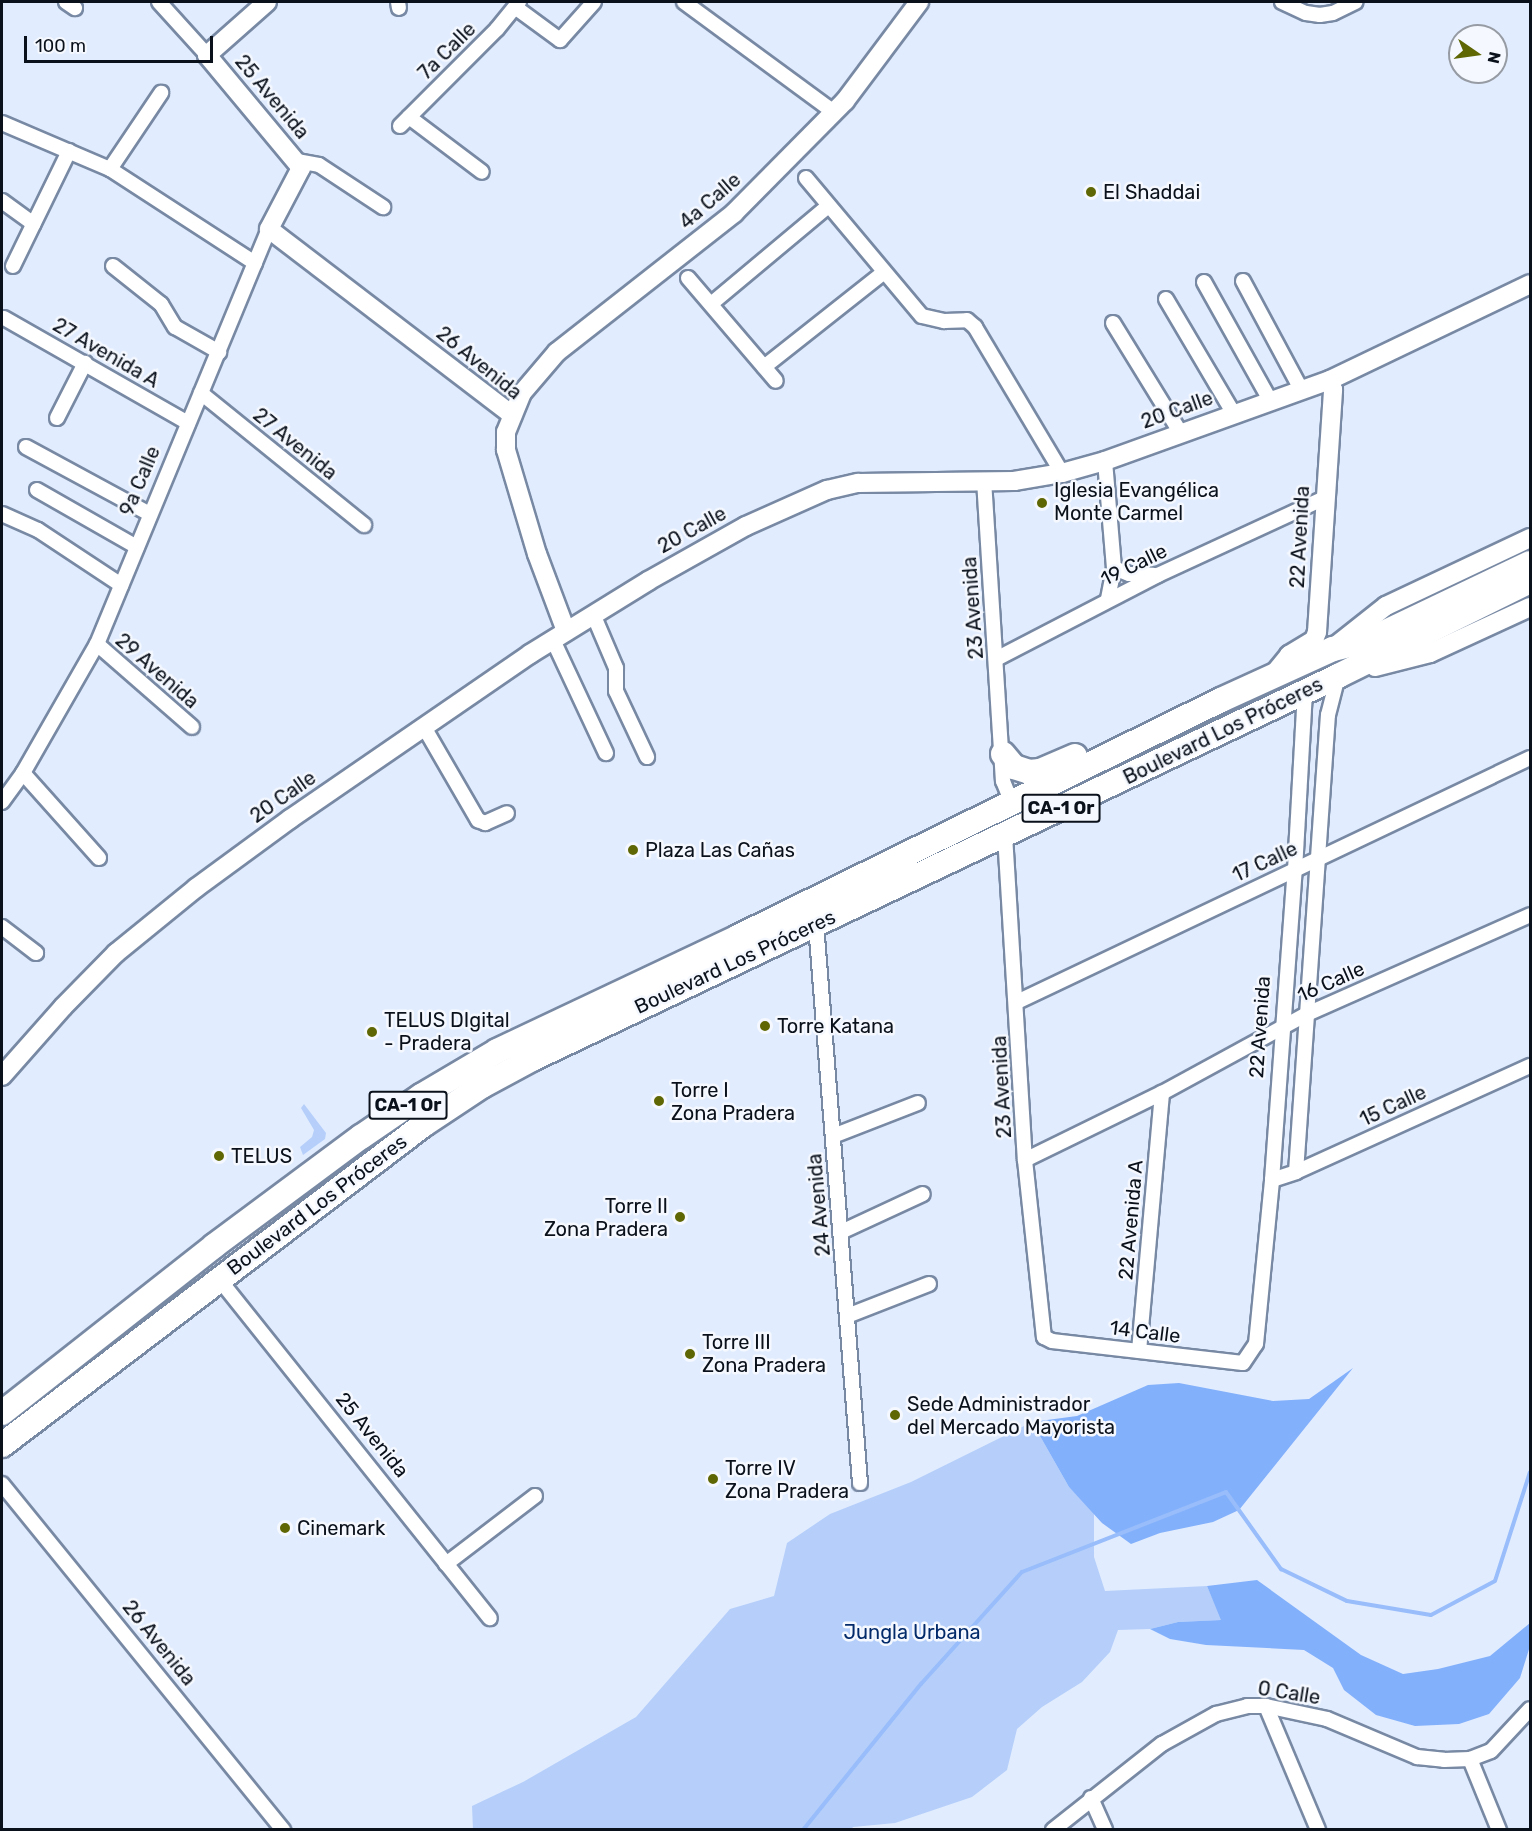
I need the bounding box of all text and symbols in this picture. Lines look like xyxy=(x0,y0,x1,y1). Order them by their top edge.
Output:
street label: 7a Calle xyxy=(413,17,481,85)
scale bar xyxy=(27,24,216,62)
north arrow xyxy=(1448,24,1508,84)
text: 100 m xyxy=(35,35,86,57)
street label: 25 Avenida xyxy=(230,50,314,144)
text: N xyxy=(1484,50,1505,65)
street label: 4a Calle xyxy=(674,168,746,234)
place label: El Shaddai xyxy=(1103,180,1200,204)
marker: El Shaddai xyxy=(1084,185,1098,199)
street label: 27 Avenida A xyxy=(48,313,164,393)
street label: 26 Avenida xyxy=(431,321,527,405)
street label: 20 Calle xyxy=(1138,386,1216,434)
street label: 27 Avenida xyxy=(248,403,342,485)
street label: 9a Calle xyxy=(115,443,165,519)
place label: Iglesia Evangélica Monte Carmel xyxy=(1054,479,1219,526)
street label: 22 Avenida xyxy=(1285,485,1315,589)
marker: Iglesia Evangélica Monte Carmel xyxy=(1035,496,1049,510)
street label: 20 Calle xyxy=(654,501,730,559)
street label: 19 Calle xyxy=(1097,539,1171,591)
street label: 23 Avenida xyxy=(957,556,989,660)
street label: 29 Avenida xyxy=(110,628,204,714)
street label: Boulevard Los Próceres xyxy=(1119,672,1327,790)
street label: 20 Calle xyxy=(246,766,320,828)
road number: CA-1 Or xyxy=(1020,793,1102,823)
street label: 17 Calle xyxy=(1229,837,1301,887)
place label: Plaza Las Cañas xyxy=(645,838,795,862)
marker: Plaza Las Cañas xyxy=(626,843,640,857)
street label: Boulevard Los Próceres xyxy=(631,905,839,1019)
street label: 16 Calle xyxy=(1294,957,1368,1007)
street label: 22 Avenida xyxy=(1244,975,1276,1079)
place label: TELUS DIgital - Pradera xyxy=(384,1008,510,1055)
place label: Torre Katana xyxy=(777,1014,894,1038)
marker: Torre Katana xyxy=(758,1019,772,1033)
marker: TELUS DIgital - Pradera xyxy=(365,1025,379,1039)
street label: 23 Avenida xyxy=(987,1035,1017,1139)
place label: Torre I Zona Pradera xyxy=(671,1078,795,1125)
street label: 15 Calle xyxy=(1356,1080,1430,1132)
road number: CA-1 Or xyxy=(368,1090,448,1120)
marker: Torre I Zona Pradera xyxy=(652,1094,666,1108)
street label: Boulevard Los Próceres xyxy=(222,1130,412,1280)
place label: TELUS xyxy=(231,1144,292,1168)
marker: TELUS xyxy=(212,1149,226,1163)
street label: 24 Avenida xyxy=(803,1152,835,1258)
street label: 22 Avenida A xyxy=(1114,1159,1148,1281)
place label: Torre II Zona Pradera xyxy=(544,1194,668,1241)
marker: Torre II Zona Pradera xyxy=(673,1210,687,1224)
street label: 14 Calle xyxy=(1108,1316,1182,1348)
place label: Torre III Zona Pradera xyxy=(702,1330,826,1377)
marker: Torre III Zona Pradera xyxy=(683,1347,697,1361)
street label: 25 Avenida xyxy=(330,1387,414,1483)
place label: Sede Administrador del Mercado Mayorista xyxy=(907,1392,1115,1439)
marker: Sede Administrador del Mercado Mayorista xyxy=(888,1408,902,1422)
place label: Torre IV Zona Pradera xyxy=(725,1456,849,1503)
marker: Torre IV Zona Pradera xyxy=(706,1472,720,1486)
place label: Cinemark xyxy=(297,1516,385,1540)
marker: Cinemark xyxy=(278,1521,292,1535)
street label: 26 Avenida xyxy=(117,1595,201,1691)
park label: Jungla Urbana xyxy=(843,1620,981,1644)
street label: 0 Calle xyxy=(1256,1676,1322,1710)

